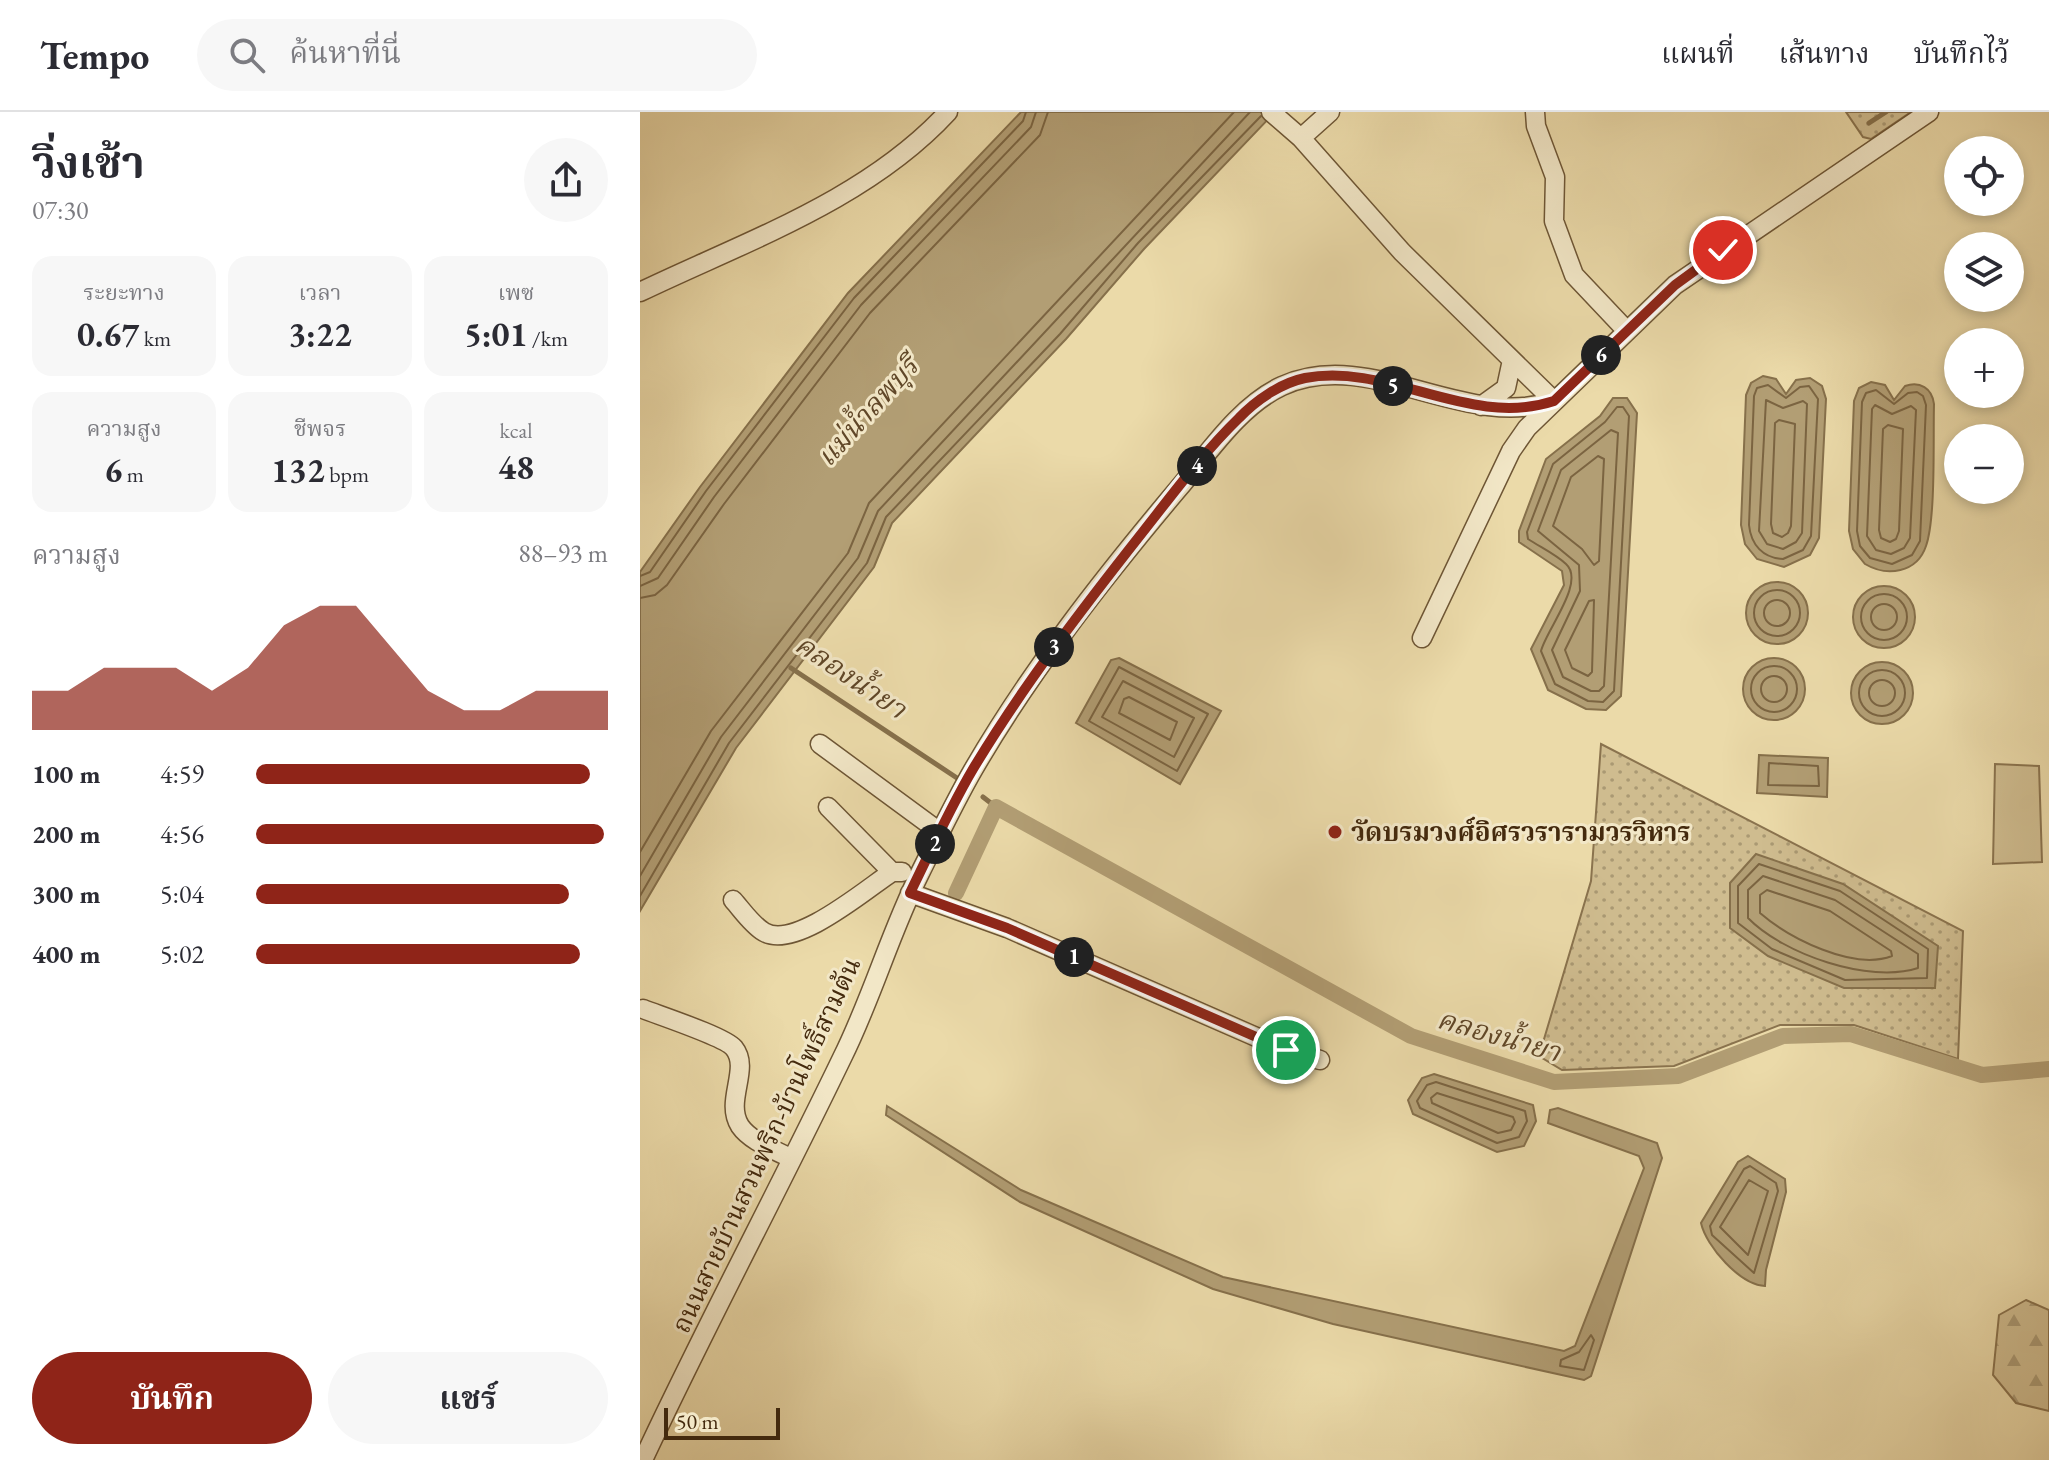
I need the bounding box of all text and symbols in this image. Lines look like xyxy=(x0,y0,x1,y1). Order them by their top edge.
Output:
search box xyxy=(197,19,757,91)
text: Tempo xyxy=(40,31,149,80)
icon: search xyxy=(225,33,269,77)
text: ค้นหาที่นี่ xyxy=(289,33,401,72)
text: แผนที่ xyxy=(1661,35,1734,71)
text: เส้นทาง xyxy=(1778,35,1870,71)
text: บันทึกไว้ xyxy=(1914,35,2009,71)
text: วิ่งเช้า xyxy=(32,134,145,191)
map controls xyxy=(1944,136,2024,504)
button: locate xyxy=(1944,136,2024,216)
button: share xyxy=(524,138,608,222)
text: 07:30 xyxy=(32,193,88,227)
pin xyxy=(1689,216,1757,284)
icon: check xyxy=(1701,228,1745,272)
button: layers xyxy=(1944,232,2024,312)
text: ระยะทาง xyxy=(83,278,165,307)
text: เวลา xyxy=(299,278,341,307)
text: เพซ xyxy=(498,278,534,307)
text: 0.67 xyxy=(77,312,139,356)
text: 3:22 xyxy=(288,312,352,356)
text: 5:01 xyxy=(464,312,527,356)
text: km xyxy=(139,324,171,353)
text: /km xyxy=(527,324,568,353)
button: + xyxy=(1944,328,2024,408)
pin: 6 xyxy=(1581,335,1621,375)
text: 6 xyxy=(1595,340,1607,369)
water label: แม่น้ำลพบุรี xyxy=(807,343,930,474)
pin: 5 xyxy=(1373,366,1413,406)
text: 5 xyxy=(1387,371,1399,400)
text: ความสูง xyxy=(87,414,162,443)
text: ชีพจร xyxy=(294,414,346,443)
text: kcal xyxy=(499,416,533,445)
button: − xyxy=(1944,424,2024,504)
text: 48 xyxy=(498,445,534,489)
pin: 4 xyxy=(1177,446,1217,486)
text: 6 xyxy=(104,448,122,492)
text: 132 xyxy=(271,448,325,492)
text: 4 xyxy=(1191,451,1203,480)
text: m xyxy=(122,460,144,489)
text: bpm xyxy=(325,460,369,489)
text: 88–93 m xyxy=(518,536,608,570)
text: ความสูง xyxy=(32,538,121,572)
water label: คลองน้ำยา xyxy=(789,624,916,727)
pin: 3 xyxy=(1034,627,1074,667)
text: 3 xyxy=(1048,632,1060,661)
text: 100 m xyxy=(32,757,100,791)
text: 4:59 xyxy=(160,757,204,791)
place label: วัดบรมวงศ์อิศรวรารามวรวิหาร xyxy=(1351,815,1690,849)
text: 200 m xyxy=(32,817,100,851)
text: 4:56 xyxy=(160,817,204,851)
marker: วัดบรมวงศ์อิศรวรารามวรวิหาร xyxy=(1326,823,1344,841)
pin: 2 xyxy=(915,824,955,864)
text: 2 xyxy=(929,829,941,858)
text: 300 m xyxy=(32,877,100,911)
text: 5:04 xyxy=(160,877,204,911)
text: 400 m xyxy=(32,937,100,971)
text: 5:02 xyxy=(160,937,204,971)
pin: 1 xyxy=(1054,937,1094,977)
text: 1 xyxy=(1068,942,1080,971)
street label: ถนนสายบ้านสวนพริก-บ้านโพธิ์สามต้น xyxy=(662,951,868,1338)
water label: คลองน้ำยา xyxy=(1433,998,1566,1070)
pin xyxy=(1252,1016,1320,1084)
icon: arrive xyxy=(1264,1028,1308,1072)
button: บันทึก xyxy=(32,1352,312,1444)
button: แชร์ xyxy=(328,1352,608,1444)
scale bar xyxy=(664,1404,780,1440)
text: 50 m xyxy=(676,1407,719,1436)

